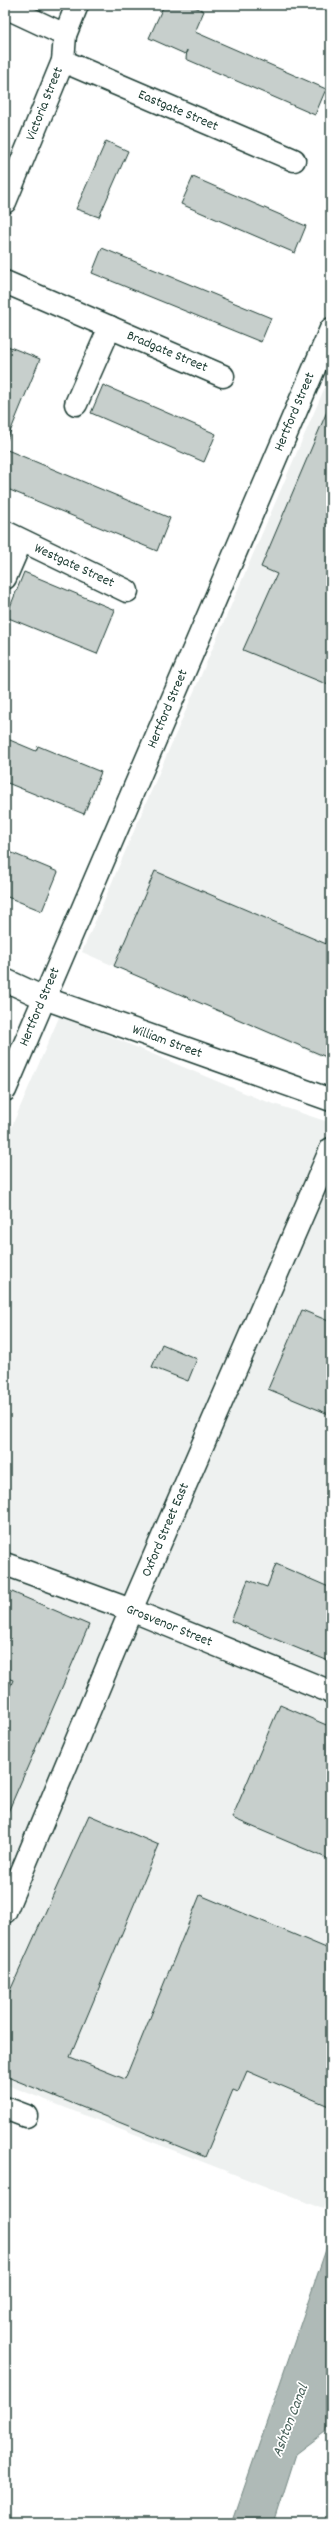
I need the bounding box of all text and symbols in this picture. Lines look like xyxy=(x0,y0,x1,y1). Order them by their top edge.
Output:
street label: Victoria Street xyxy=(21,64,69,144)
street label: Eastgate Street xyxy=(135,85,221,137)
street label: Bradgate Street xyxy=(123,326,211,378)
street label: Hertford Street xyxy=(269,370,321,454)
street label: Westgate Street xyxy=(31,539,117,593)
street label: Hertford Street xyxy=(142,667,194,751)
street label: Hertford Street xyxy=(14,965,66,1049)
street label: William Street xyxy=(129,1020,205,1064)
street label: Oxford Street East xyxy=(137,1480,195,1580)
street label: Grosvenor Street xyxy=(123,1600,215,1652)
water label: Ashton Canal xyxy=(267,2380,315,2460)

